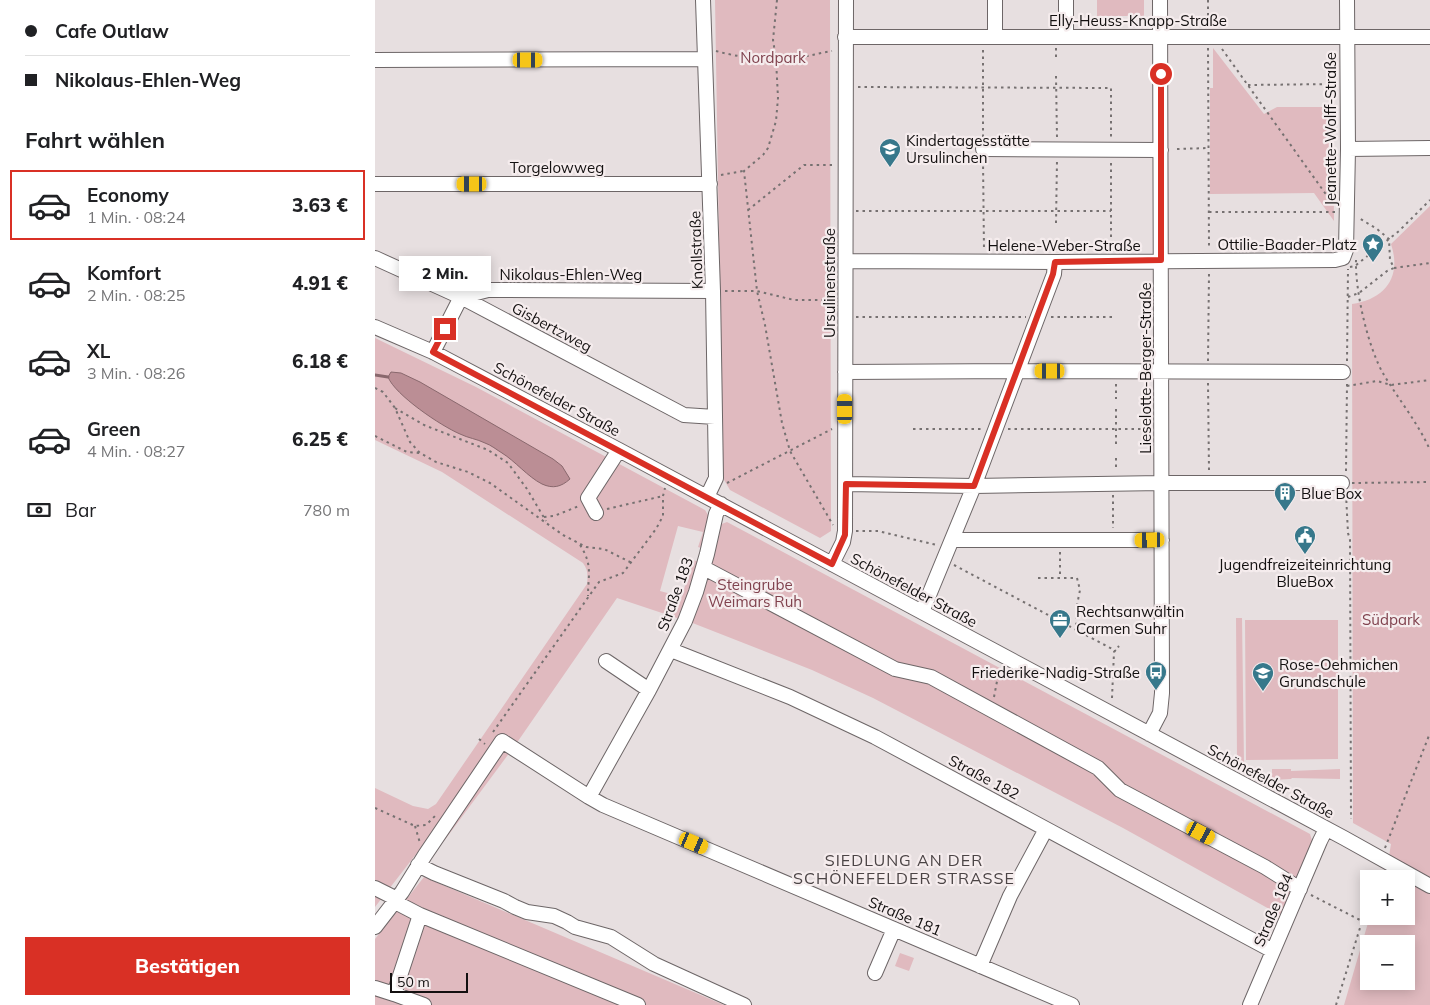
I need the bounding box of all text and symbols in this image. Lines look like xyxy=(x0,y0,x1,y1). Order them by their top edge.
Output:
street label: Elly-Heuss-Knapp-Straße xyxy=(1049,11,1227,30)
text: Cafe Outlaw xyxy=(55,19,169,43)
park label: Nordpark xyxy=(740,48,806,67)
street label: Jeanette-Wolff-Straße xyxy=(1321,52,1340,206)
car xyxy=(513,53,543,68)
route start xyxy=(1150,63,1172,85)
text: Nikolaus-Ehlen-Weg xyxy=(55,68,241,92)
text: Fahrt wählen xyxy=(25,126,165,154)
place label: Kindertagesstätte Ursulinchen xyxy=(906,131,1030,167)
school or university icon: Kindertagesstätte Ursulinchen xyxy=(878,137,902,168)
street label: Torgelowweg xyxy=(510,158,604,177)
car xyxy=(457,177,487,192)
icon: car xyxy=(27,183,72,228)
text: Economy xyxy=(87,183,169,207)
text: 3.63 € xyxy=(292,193,348,217)
text: 1 Min. · 08:24 xyxy=(87,207,185,227)
street label: Knollstraße xyxy=(685,210,707,290)
street label: Ursulinenstraße xyxy=(820,228,839,338)
place icon: Ottilie-Baader-Platz xyxy=(1361,232,1385,263)
place label: Ottilie-Baader-Platz xyxy=(1217,235,1357,254)
street label: Helene-Weber-Straße xyxy=(987,236,1141,255)
callout: 2 Min. xyxy=(399,256,491,292)
icon: car xyxy=(27,261,72,306)
text: Komfort xyxy=(87,261,161,285)
text: 2 Min. xyxy=(422,263,468,283)
street label: Nikolaus-Ehlen-Weg xyxy=(500,265,642,284)
text: 4.91 € xyxy=(292,271,348,295)
street label: Lieselotte-Berger-Straße xyxy=(1136,282,1155,454)
text: 2 Min. · 08:25 xyxy=(87,285,185,305)
street label: Gisbertzweg xyxy=(509,298,595,356)
route end xyxy=(434,318,456,340)
icon: car xyxy=(27,339,72,384)
text: XL xyxy=(87,339,110,363)
text: 6.18 € xyxy=(292,349,348,373)
street label: Schönefelder Straße xyxy=(490,358,624,440)
text: 3 Min. · 08:26 xyxy=(87,363,185,383)
car xyxy=(1035,364,1065,379)
car xyxy=(837,394,852,424)
icon: car xyxy=(27,417,72,462)
text: Green xyxy=(87,417,141,441)
text: 6.25 € xyxy=(292,427,348,451)
text: 4 Min. · 08:27 xyxy=(87,441,185,461)
building icon: Blue Box xyxy=(1273,481,1297,512)
place label: Blue Box xyxy=(1301,484,1362,503)
icon: cash xyxy=(25,496,53,524)
text: Bar xyxy=(65,498,96,522)
text: 780 m xyxy=(303,500,350,520)
public building icon: Jugendfreizeiteinrichtung BlueBox xyxy=(1293,524,1317,555)
car xyxy=(1134,532,1165,548)
street label: Schönefelder Straße xyxy=(847,549,981,631)
street label: Straße 183 xyxy=(653,554,697,634)
place label: Jugendfreizeiteinrichtung BlueBox xyxy=(1219,555,1391,591)
park label: Steingrube Weimars Ruh xyxy=(708,575,802,611)
place label: Rechtsanwältin Carmen Suhr xyxy=(1076,602,1184,638)
office icon: Rechtsanwältin Carmen Suhr xyxy=(1048,608,1072,639)
park label: Südpark xyxy=(1362,610,1420,629)
place label: Rose-Oehmichen Grundschule xyxy=(1279,655,1398,691)
bus stop icon: Friederike-Nadig-Straße xyxy=(1144,660,1168,691)
school or university icon: Rose-Oehmichen Grundschule xyxy=(1251,661,1275,692)
place label: Friederike-Nadig-Straße xyxy=(972,663,1140,682)
street label: Schönefelder Straße xyxy=(1204,740,1338,822)
street label: Straße 182 xyxy=(945,750,1023,804)
car xyxy=(1184,819,1217,847)
car xyxy=(677,830,710,856)
district label: SIEDLUNG AN DER SCHÖNEFELDER STRASSE xyxy=(793,850,1015,888)
map controls xyxy=(1360,870,1415,990)
button: + xyxy=(1360,870,1415,925)
street label: Straße 184 xyxy=(1249,871,1297,949)
street label: Straße 181 xyxy=(866,892,944,940)
button: − xyxy=(1360,935,1415,990)
button: Bestätigen xyxy=(25,937,350,995)
scale bar xyxy=(390,970,467,993)
text: 50 m xyxy=(397,973,430,991)

